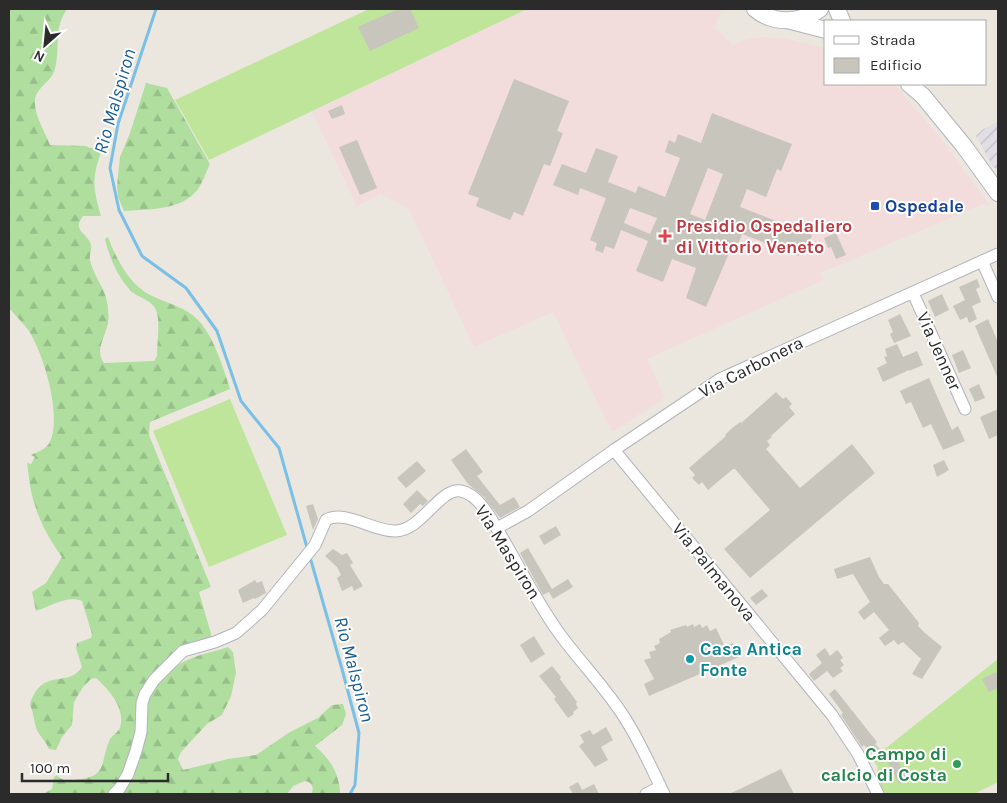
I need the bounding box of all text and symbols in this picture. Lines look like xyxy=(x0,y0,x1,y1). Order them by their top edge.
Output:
north arrow xyxy=(20,20,70,70)
legend xyxy=(824,20,987,85)
text: Strada xyxy=(870,31,916,49)
text: N xyxy=(31,46,48,66)
water label: Rio Malspiron xyxy=(89,46,140,156)
text: Edificio xyxy=(870,56,922,74)
place label: Ospedale xyxy=(885,195,964,217)
marker: Ospedale xyxy=(869,200,881,212)
place label: Presidio Ospedaliero di Vittorio Veneto xyxy=(676,215,852,258)
marker: Presidio Ospedaliero di Vittorio Veneto xyxy=(658,229,672,243)
street label: Via Jenner xyxy=(912,308,966,394)
street label: Via Carbonera xyxy=(695,331,807,403)
street label: Via Maspiron xyxy=(470,501,546,603)
street label: Via Palmanova xyxy=(667,518,761,626)
water label: Rio Malspiron xyxy=(329,614,379,724)
place label: Casa Antica Fonte xyxy=(700,638,802,681)
marker: Casa Antica Fonte xyxy=(684,653,696,665)
place label: Campo di calcio di Costa xyxy=(821,743,947,786)
scale bar xyxy=(22,750,169,782)
marker: Campo di calcio di Costa xyxy=(951,758,963,770)
text: 100 m xyxy=(30,759,70,777)

